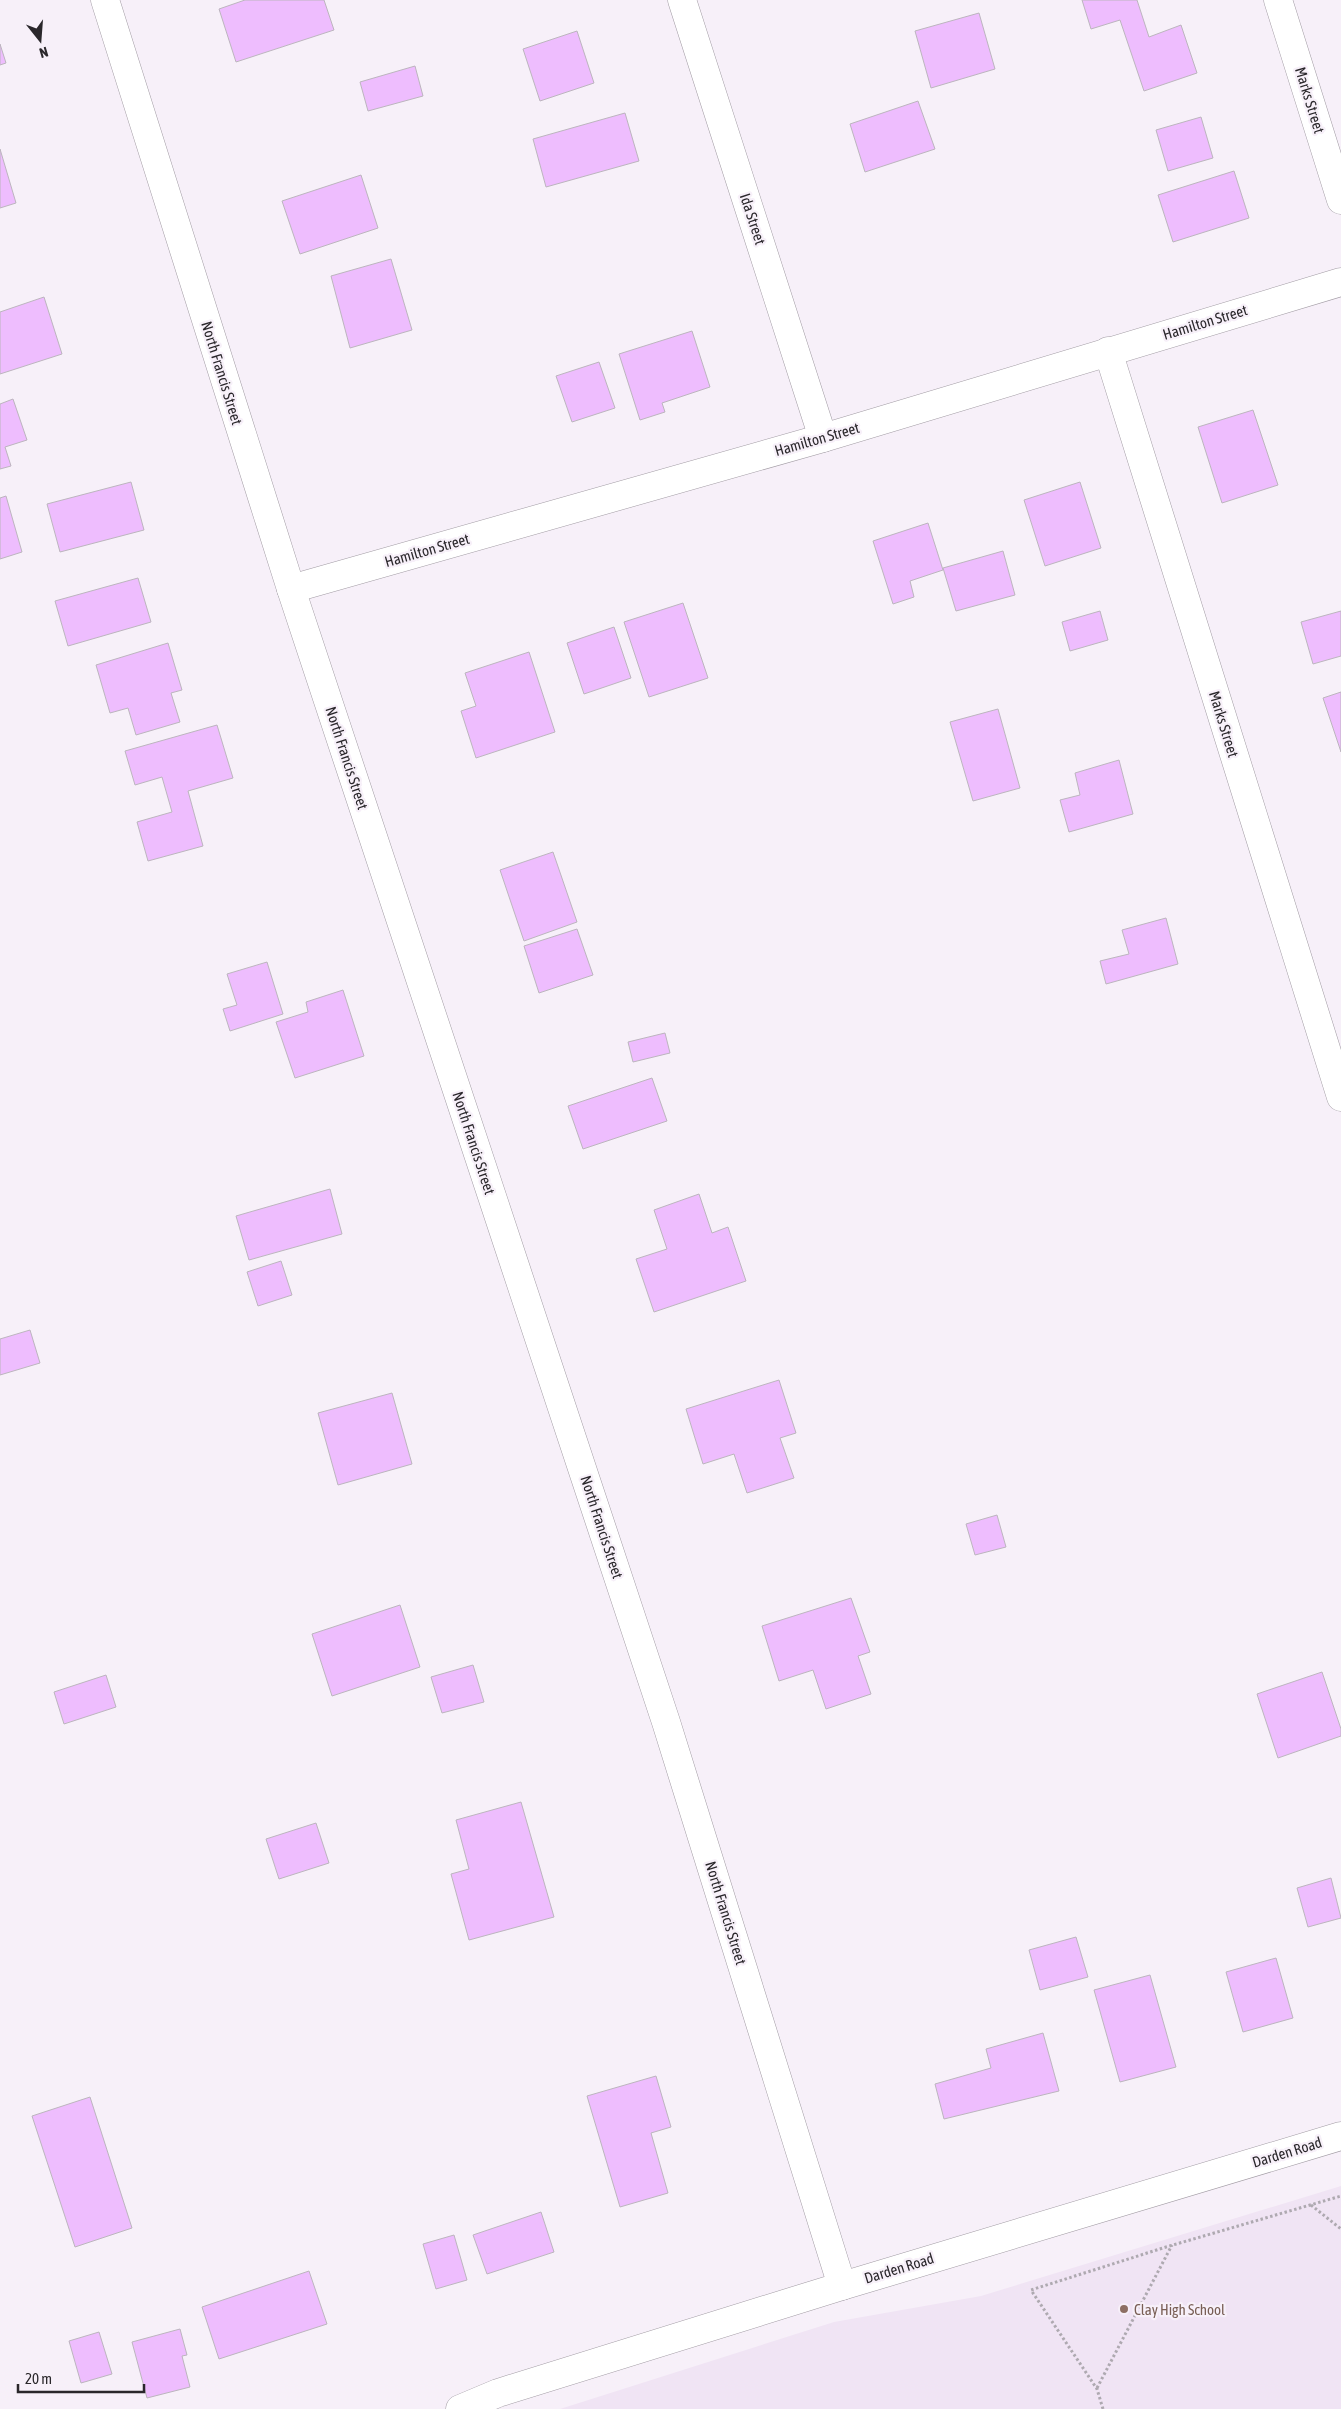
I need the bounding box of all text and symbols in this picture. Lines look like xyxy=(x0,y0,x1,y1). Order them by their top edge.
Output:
north arrow xyxy=(15,15,65,65)
text: N xyxy=(38,44,50,61)
street label: Marks Street xyxy=(1292,65,1328,135)
street label: Ida Street xyxy=(737,191,769,247)
street label: Hamilton Street xyxy=(1161,301,1249,343)
street label: North Francis Street xyxy=(198,319,246,427)
street label: Hamilton Street xyxy=(773,419,861,459)
street label: Hamilton Street xyxy=(383,530,471,570)
street label: Marks Street xyxy=(1206,689,1242,759)
street label: North Francis Street xyxy=(322,704,372,812)
street label: North Francis Street xyxy=(449,1089,499,1197)
street label: North Francis Street xyxy=(577,1473,627,1581)
street label: North Francis Street xyxy=(702,1859,750,1967)
street label: Darden Road xyxy=(1250,2133,1324,2171)
street label: Darden Road xyxy=(862,2249,936,2287)
place label: Clay High School xyxy=(1134,2301,1225,2318)
marker: Clay High School xyxy=(1118,2303,1130,2315)
scale bar xyxy=(18,2362,144,2394)
text: 20 m xyxy=(25,2370,52,2387)

